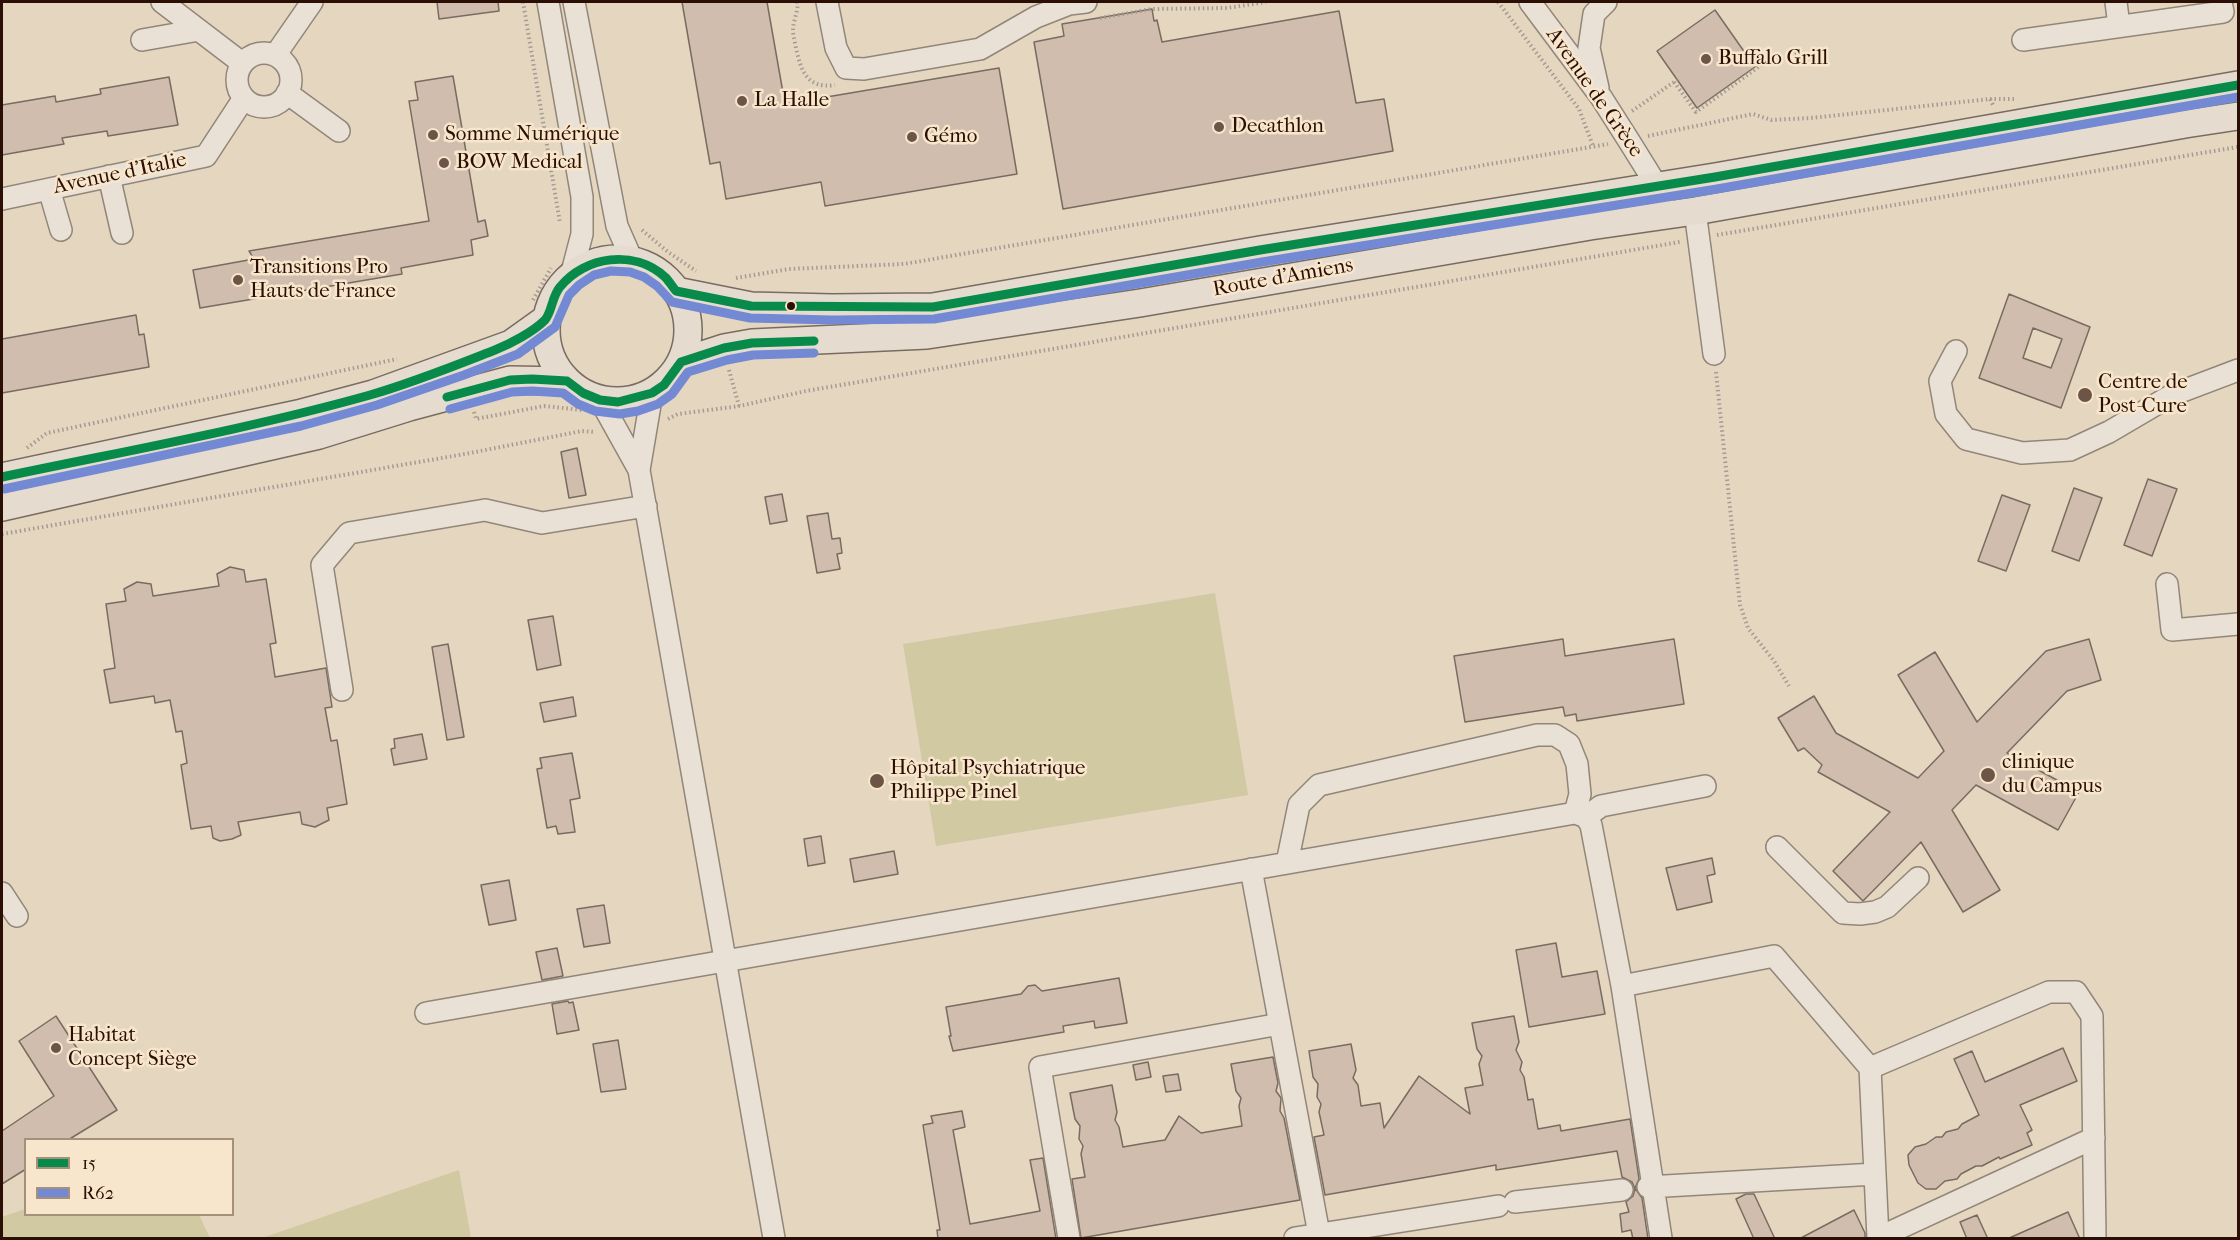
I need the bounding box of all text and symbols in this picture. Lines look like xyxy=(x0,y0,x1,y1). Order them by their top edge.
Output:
street label: Avenue de Grèce xyxy=(1540,23,1648,163)
place label: Buffalo Grill xyxy=(1718,46,1828,72)
marker: Buffalo Grill xyxy=(1699,52,1713,66)
place label: La Halle xyxy=(754,88,829,114)
marker: La Halle xyxy=(735,94,749,108)
place label: Decathlon xyxy=(1231,114,1324,140)
marker: Decathlon xyxy=(1212,120,1226,134)
place label: Somme Numérique xyxy=(445,122,619,148)
place label: Gémo xyxy=(924,124,977,150)
marker: Somme Numérique xyxy=(426,128,440,142)
marker: Gémo xyxy=(905,130,919,144)
street label: Avenue d'Italie xyxy=(51,148,189,200)
place label: BOW Medical xyxy=(456,150,583,176)
marker: BOW Medical xyxy=(437,156,451,170)
street label: Route d'Amiens xyxy=(1211,253,1355,303)
place label: Transitions Pro Hauts de France xyxy=(250,255,396,305)
marker: Transitions Pro Hauts de France xyxy=(231,273,245,287)
unlabelled marker xyxy=(785,300,797,312)
place label: Centre de Post-Cure xyxy=(2098,370,2188,420)
marker: Centre de Post-Cure xyxy=(2076,386,2094,404)
place label: clinique du Campus xyxy=(2002,750,2102,800)
place label: Hôpital Psychiatrique Philippe Pinel xyxy=(890,756,1085,806)
marker: clinique du Campus xyxy=(1979,766,1997,784)
marker: Hôpital Psychiatrique Philippe Pinel xyxy=(868,772,886,790)
place label: Habitat Concept Siège xyxy=(68,1023,197,1073)
marker: Habitat Concept Siège xyxy=(49,1041,63,1055)
legend xyxy=(24,1138,234,1216)
text: 15 xyxy=(82,1153,96,1174)
text: R62 xyxy=(82,1183,114,1204)

